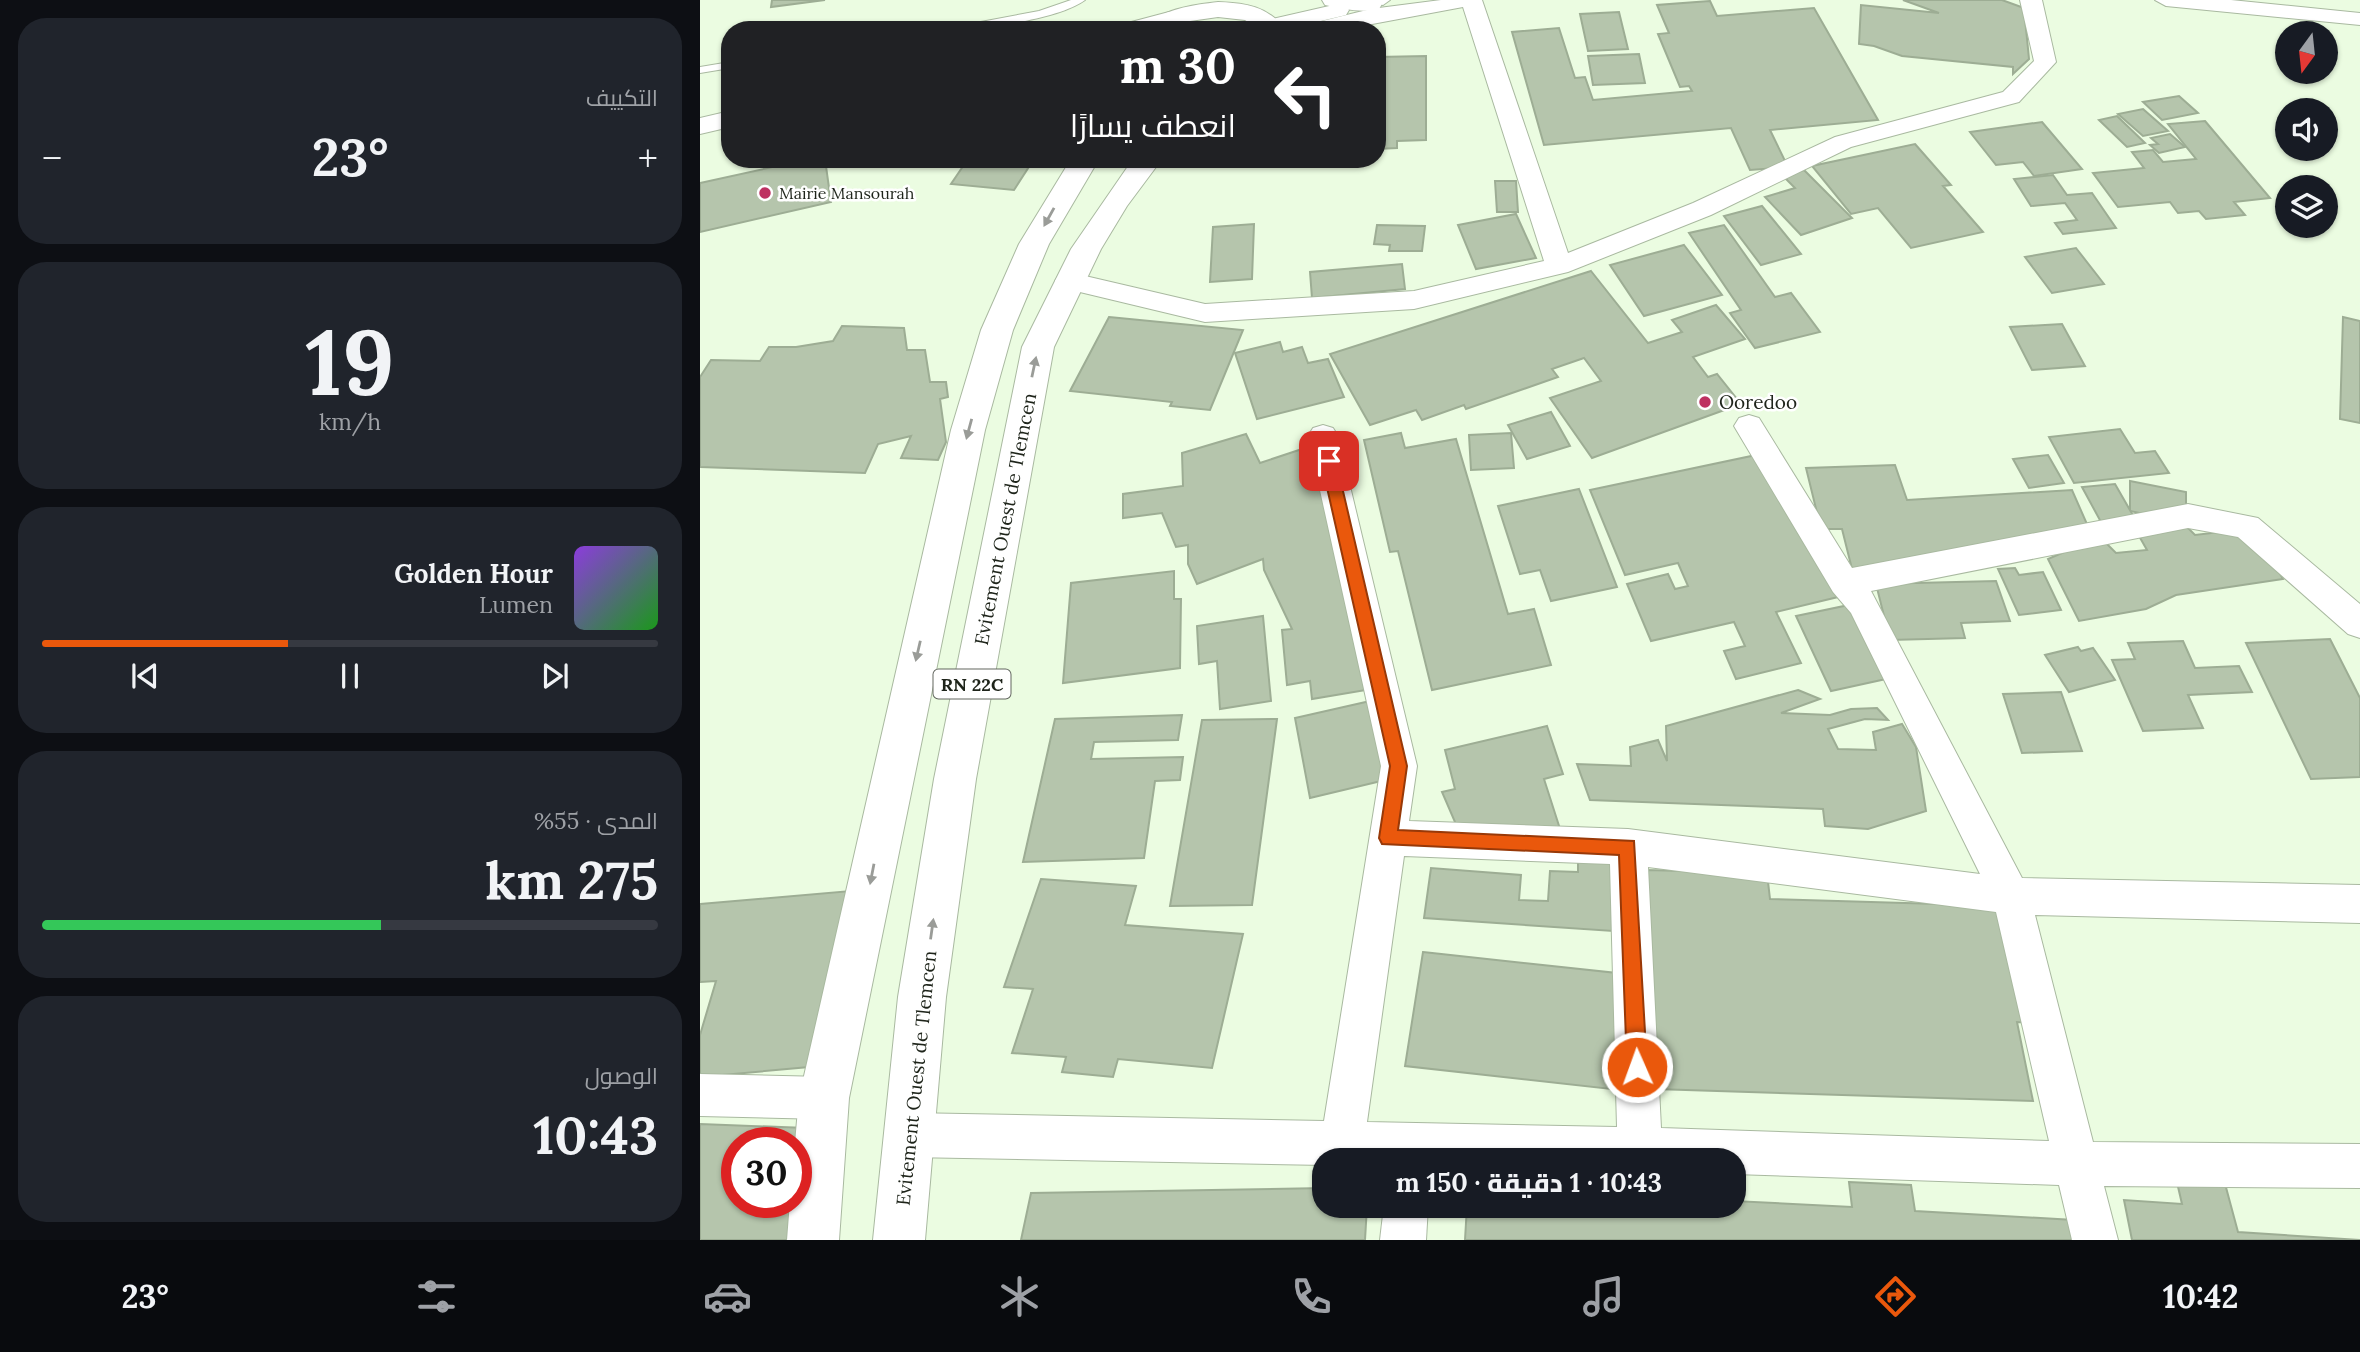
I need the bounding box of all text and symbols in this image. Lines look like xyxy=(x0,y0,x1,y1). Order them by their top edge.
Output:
north arrow xyxy=(2275,21,2338,84)
map controls xyxy=(2275,21,2338,238)
text: 30 m xyxy=(1119,34,1236,96)
icon: left xyxy=(1260,49,1351,140)
text: التكييف xyxy=(586,83,658,112)
button: sound xyxy=(2275,98,2338,161)
text: انعطف يسارًا xyxy=(1070,105,1236,146)
text: 23° xyxy=(312,124,388,190)
text: − xyxy=(42,134,62,182)
text: + xyxy=(638,134,658,182)
button: layers xyxy=(2275,175,2338,238)
place label: Mairie Mansourah xyxy=(779,183,915,203)
marker: Mairie Mansourah xyxy=(757,185,773,201)
one-way arrow xyxy=(1043,208,1055,227)
text: 19 xyxy=(305,303,395,420)
one-way arrow xyxy=(1029,356,1040,378)
place label: Ooredoo xyxy=(1719,390,1797,414)
street label: Evitement Ouest de Tlemcen xyxy=(969,391,1041,647)
marker: Ooredoo xyxy=(1697,394,1713,410)
text: km/h xyxy=(319,407,381,436)
one-way arrow xyxy=(963,419,974,441)
pin xyxy=(1299,431,1359,491)
icon: arrive xyxy=(1310,442,1348,480)
text: Golden Hour xyxy=(394,557,553,590)
text: Lumen xyxy=(479,590,553,619)
one-way arrow xyxy=(912,640,923,662)
icon: previous xyxy=(126,657,164,695)
icon: pause xyxy=(331,657,369,695)
icon: next xyxy=(536,657,574,695)
road number: RN 22C xyxy=(933,670,1010,698)
text: المدى · 55% xyxy=(534,806,658,835)
text: 275 km xyxy=(485,847,658,913)
one-way arrow xyxy=(867,863,878,885)
one-way arrow xyxy=(927,918,938,940)
street label: Evitement Ouest de Tlemcen xyxy=(891,949,941,1207)
position arrow xyxy=(1600,1030,1674,1104)
text: الوصول xyxy=(585,1061,658,1090)
text: 10:43 xyxy=(533,1102,658,1168)
speed limit sign: 30 xyxy=(721,1127,812,1218)
text: 10:43 · 1 دقيقة · 150 m xyxy=(1396,1166,1662,1199)
icon: filters xyxy=(412,1272,461,1321)
icon: car xyxy=(703,1272,752,1321)
icon: climate xyxy=(995,1272,1044,1321)
icon: phone xyxy=(1287,1272,1336,1321)
icon: music xyxy=(1579,1272,1628,1321)
icon: directions xyxy=(1871,1272,1920,1321)
text: 23° xyxy=(121,1276,169,1317)
text: 10:42 xyxy=(2163,1276,2239,1317)

